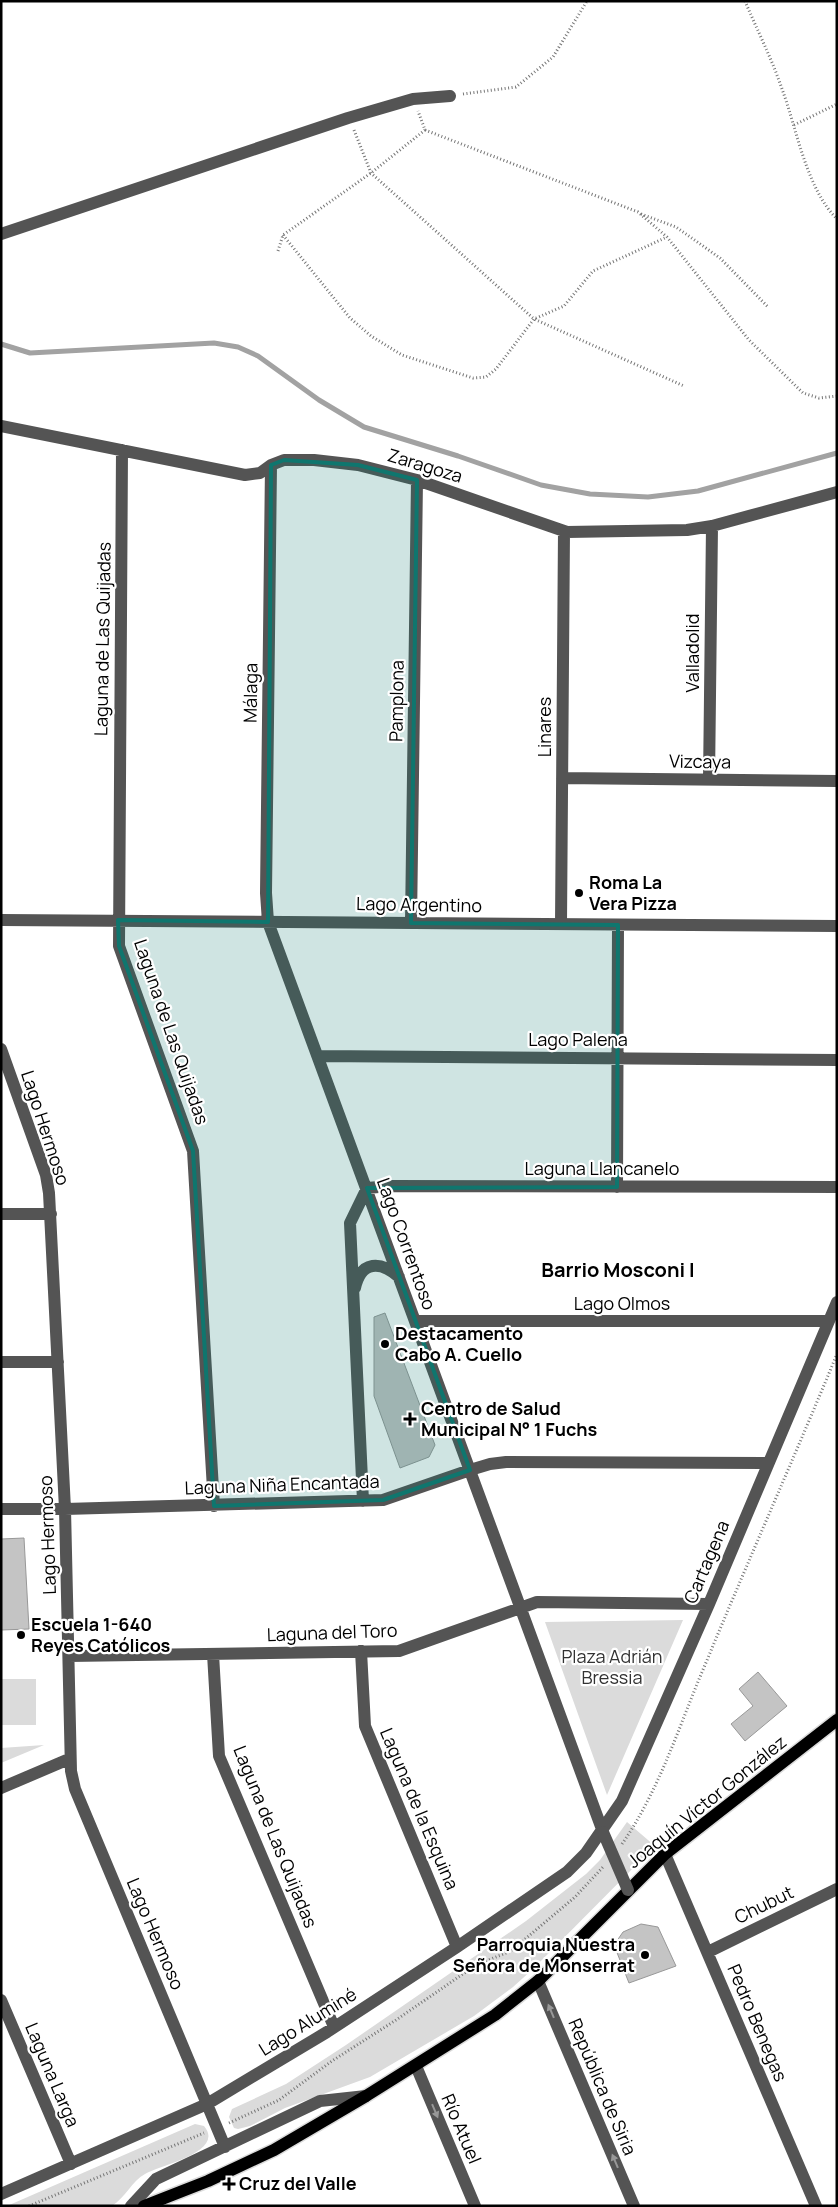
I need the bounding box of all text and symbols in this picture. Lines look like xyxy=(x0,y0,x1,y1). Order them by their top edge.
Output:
street label: Zaragoza xyxy=(385,442,466,488)
street label: Laguna de Las Quijadas xyxy=(88,542,116,736)
street label: Valladolid xyxy=(680,614,704,692)
street label: Pamplona xyxy=(383,660,409,742)
street label: Málaga xyxy=(237,663,263,723)
street label: Linares xyxy=(532,697,556,757)
street label: Vizcaya xyxy=(669,748,731,774)
place label: Roma La Vera Pizza xyxy=(589,870,677,915)
marker: Roma La Vera Pizza xyxy=(573,887,585,899)
street label: Lago Argentino xyxy=(356,891,482,917)
street label: Laguna de Las Quijadas xyxy=(129,936,215,1127)
street label: Lago Palena xyxy=(528,1027,628,1051)
street label: Lago Hermoso xyxy=(16,1067,76,1188)
street label: Laguna Llancanelo xyxy=(525,1156,679,1180)
street label: Lago Correntoso xyxy=(372,1174,442,1313)
district label: Barrio Mosconi I xyxy=(541,1256,695,1283)
street label: Lago Olmos xyxy=(574,1291,670,1315)
place label: Destacamento Cabo A. Cuello xyxy=(395,1321,523,1366)
marker: Destacamento Cabo A. Cuello xyxy=(379,1338,391,1350)
place label: Centro de Salud Municipal N° 1 Fuchs xyxy=(421,1396,598,1441)
marker: Centro de Salud Municipal N° 1 Fuchs xyxy=(403,1412,417,1426)
street label: Laguna Niña Encantada xyxy=(184,1469,380,1499)
street label: Lago Hermoso xyxy=(33,1475,61,1595)
street label: Cartagena xyxy=(678,1516,734,1607)
place label: Escuela 1-640 Reyes Católicos xyxy=(31,1612,171,1657)
street label: Laguna del Toro xyxy=(266,1618,398,1646)
marker: Escuela 1-640 Reyes Católicos xyxy=(15,1629,27,1641)
park label: Plaza Adrián Bressia xyxy=(561,1644,663,1689)
street label: Laguna de la Esquina xyxy=(375,1724,465,1893)
street label: Joaquín Víctor González xyxy=(622,1729,791,1873)
street label: Laguna de Las Quijadas xyxy=(228,1742,323,1931)
street label: Lago Hermoso xyxy=(122,1874,190,1993)
street label: Chubut xyxy=(730,1880,797,1929)
place label: Parroquia Nuestra Señora de Monserrat xyxy=(453,1932,635,1977)
marker: Parroquia Nuestra Señora de Monserrat xyxy=(639,1949,651,1961)
street label: Pedro Benegas xyxy=(722,1960,793,2085)
street label: Lago Aluminé xyxy=(254,1982,361,2061)
one-way arrow xyxy=(547,2004,555,2018)
street label: República de Siria xyxy=(563,2015,643,2159)
street label: Laguna Larga xyxy=(20,2019,86,2130)
street label: Río Atuel xyxy=(437,2090,487,2167)
one-way arrow xyxy=(431,2104,439,2118)
one-way arrow xyxy=(610,2154,618,2168)
place label: Cruz del Valle xyxy=(239,2171,357,2195)
marker: Cruz del Valle xyxy=(223,2178,235,2190)

